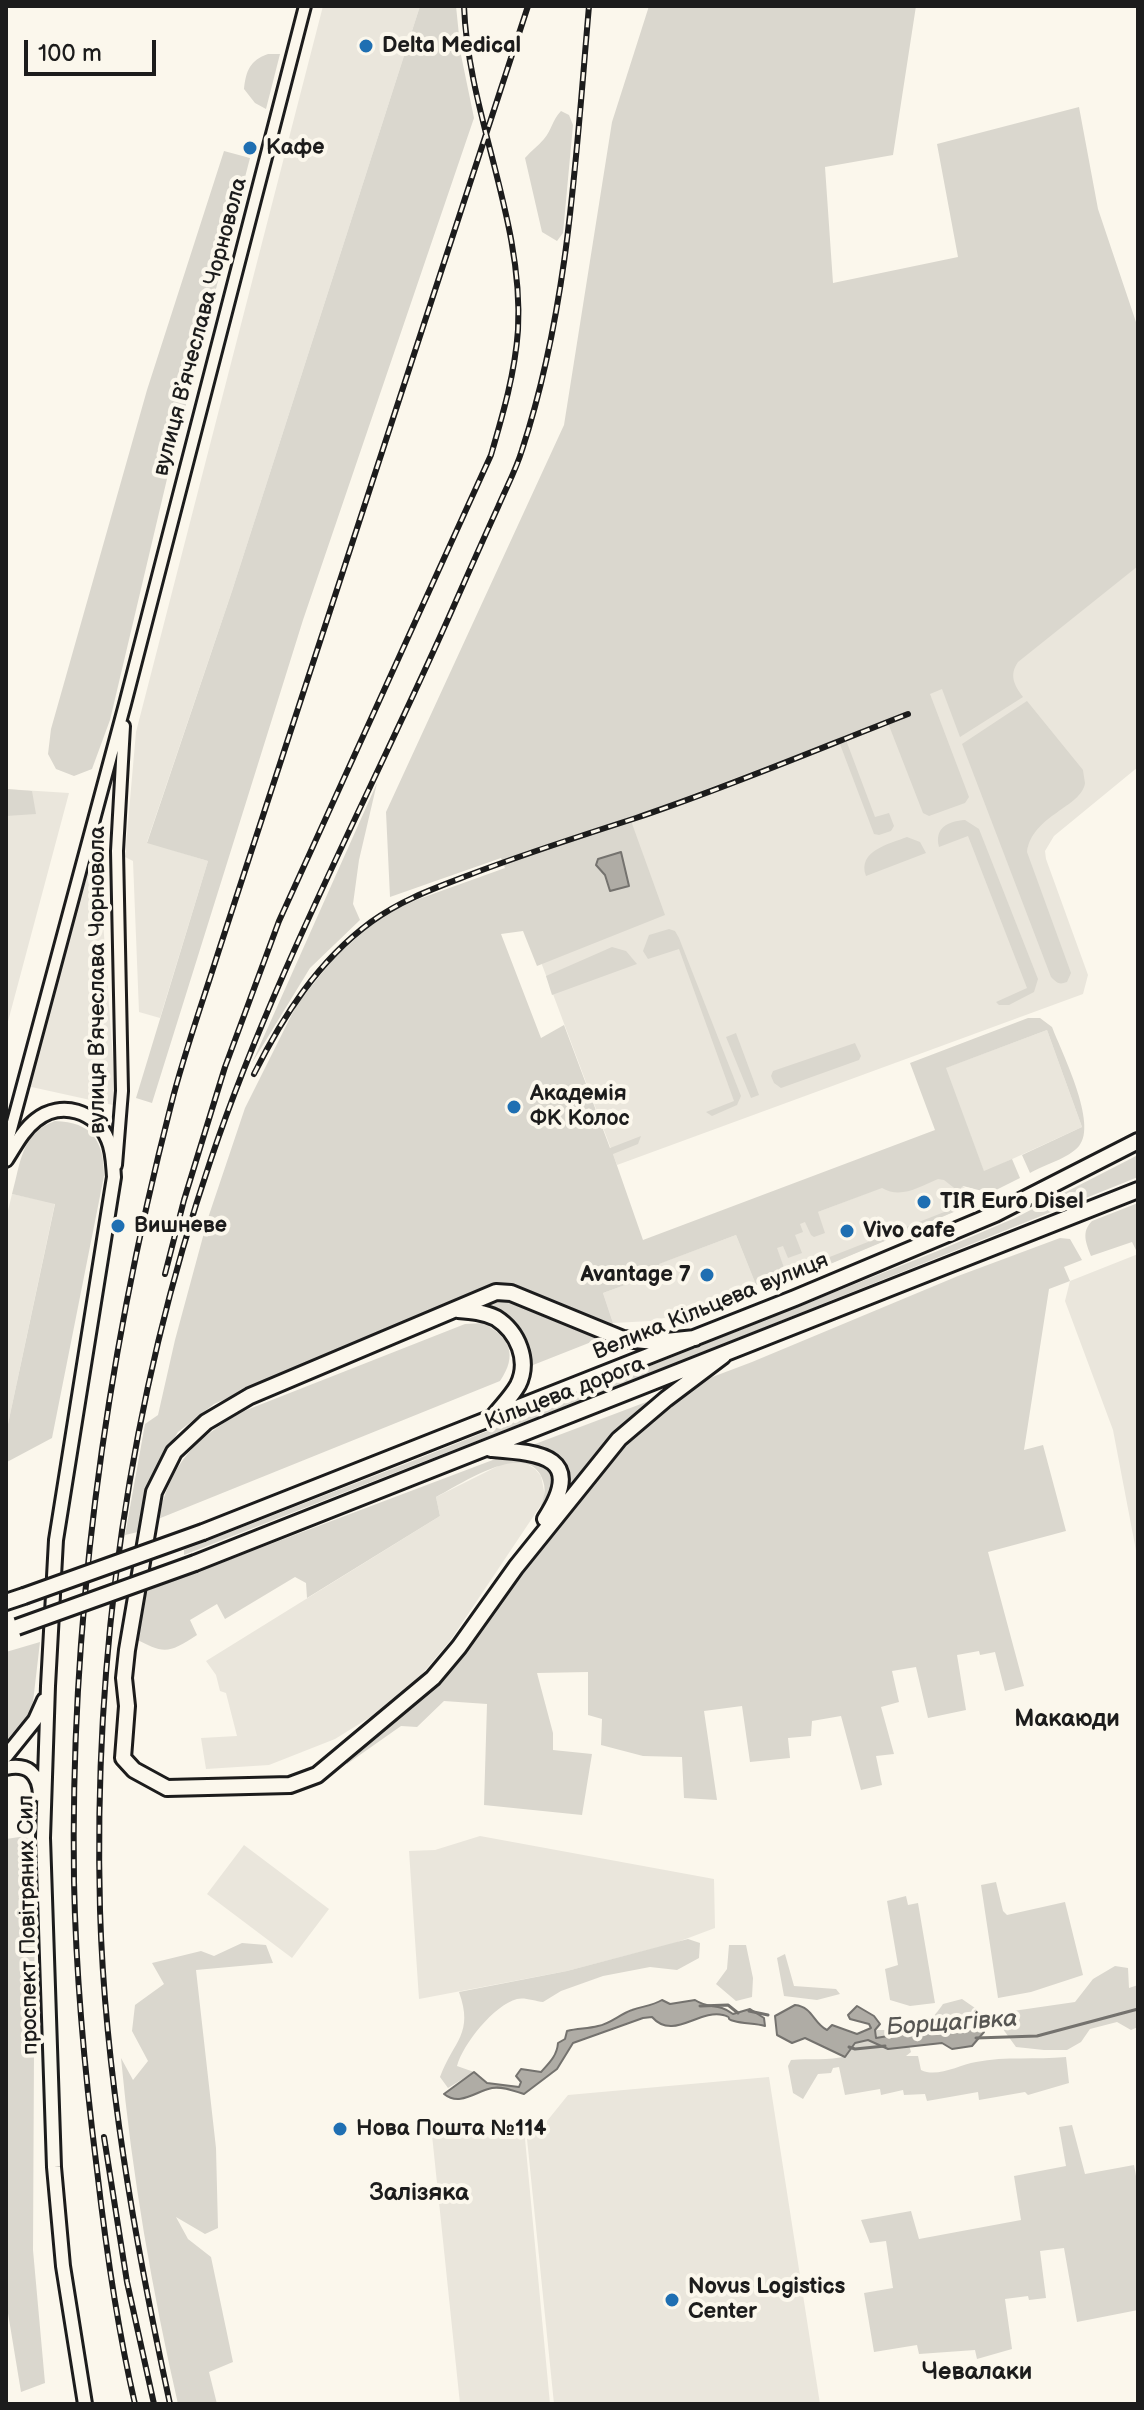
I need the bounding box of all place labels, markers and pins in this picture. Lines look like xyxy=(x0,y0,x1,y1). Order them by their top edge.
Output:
place label: Delta Medical xyxy=(382,33,521,59)
marker: Delta Medical xyxy=(357,37,375,55)
place label: Кафе xyxy=(266,135,324,161)
marker: Кафе xyxy=(241,139,259,157)
place label: Академія ФК Колос xyxy=(530,1081,630,1132)
marker: Академія ФК Колос xyxy=(505,1098,523,1116)
place label: TIR Euro Disel xyxy=(940,1189,1084,1215)
marker: TIR Euro Disel xyxy=(915,1193,933,1211)
place label: Вишневе xyxy=(134,1213,227,1239)
marker: Вишневе xyxy=(109,1217,127,1235)
place label: Vivo cafe xyxy=(863,1218,955,1244)
marker: Vivo cafe xyxy=(838,1222,856,1240)
place label: Avantage 7 xyxy=(580,1262,691,1288)
marker: Avantage 7 xyxy=(698,1266,716,1284)
place label: Нова Пошта №114 xyxy=(356,2116,546,2142)
marker: Нова Пошта №114 xyxy=(331,2120,349,2138)
place label: Novus Logistics Center xyxy=(688,2274,845,2326)
marker: Novus Logistics Center xyxy=(663,2291,681,2309)

